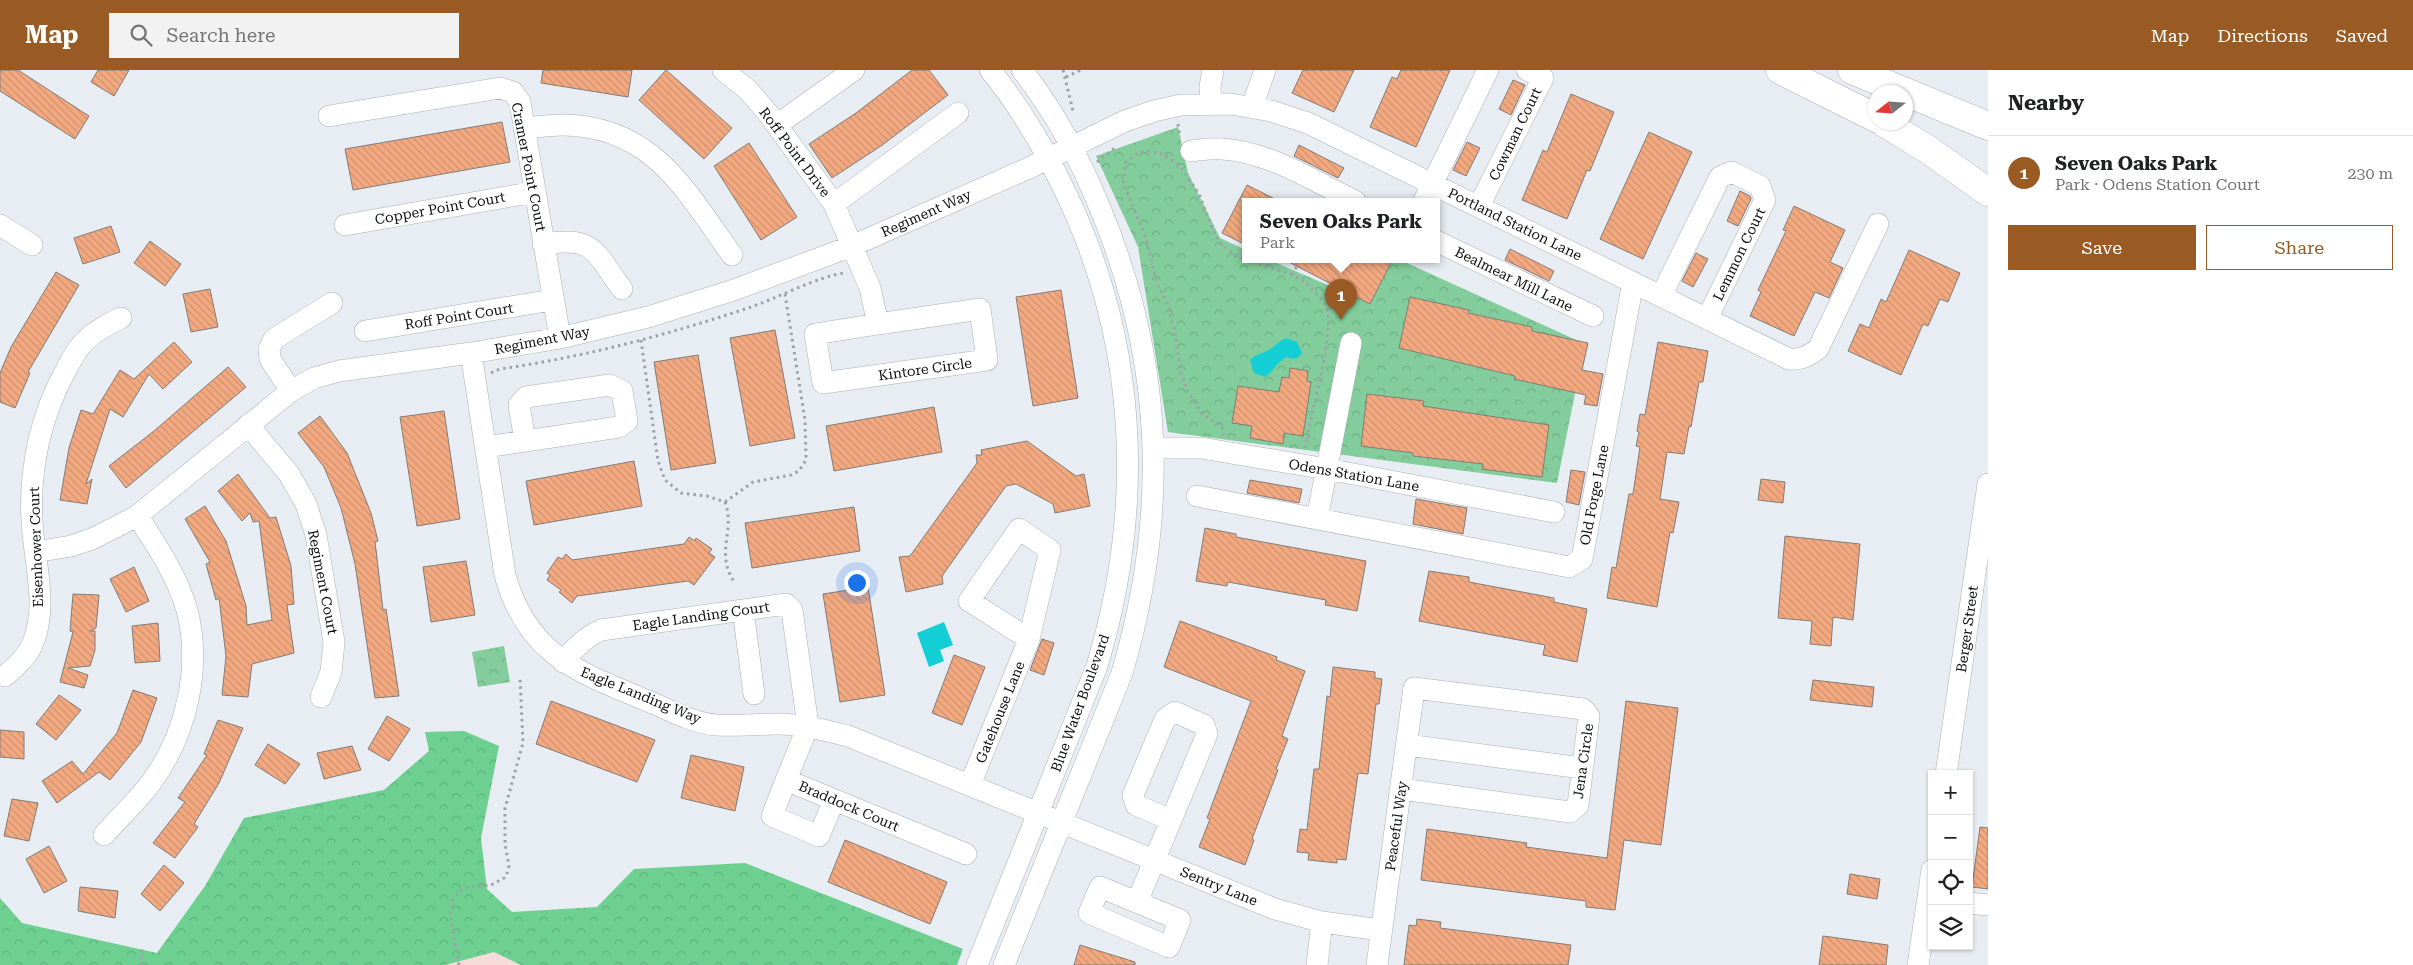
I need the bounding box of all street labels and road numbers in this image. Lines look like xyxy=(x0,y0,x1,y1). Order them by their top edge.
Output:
street label: Cowman Court xyxy=(1486,85,1544,183)
street label: Cramer Point Court xyxy=(509,101,549,233)
street label: Roff Point Drive xyxy=(756,104,834,200)
street label: Portland Station Lane xyxy=(1445,185,1585,264)
street label: Regiment Way xyxy=(878,186,974,240)
street label: Copper Point Court xyxy=(374,189,506,227)
street label: Lemmon Court xyxy=(1710,205,1768,303)
street label: Bealmear Mill Lane xyxy=(1452,243,1576,315)
street label: Roff Point Court xyxy=(404,300,514,332)
street label: Regiment Way xyxy=(493,323,592,357)
street label: Kintore Circle xyxy=(877,354,973,383)
street label: Old Forge Lane xyxy=(1576,443,1612,546)
street label: Odens Station Lane xyxy=(1287,456,1421,494)
street label: Eisenhower Court xyxy=(26,486,46,608)
street label: Regiment Court xyxy=(305,528,341,636)
street label: Berger Street xyxy=(1953,585,1981,673)
street label: Eagle Landing Court xyxy=(631,598,771,634)
street label: Blue Water Boulevard xyxy=(1048,632,1112,774)
street label: Gatehouse Lane xyxy=(972,658,1028,765)
street label: Eagle Landing Way xyxy=(578,663,704,727)
street label: Jena Circle xyxy=(1570,722,1596,800)
street label: Braddock Court xyxy=(796,778,902,834)
street label: Peaceful Way xyxy=(1382,779,1410,872)
street label: Sentry Lane xyxy=(1178,863,1260,909)

